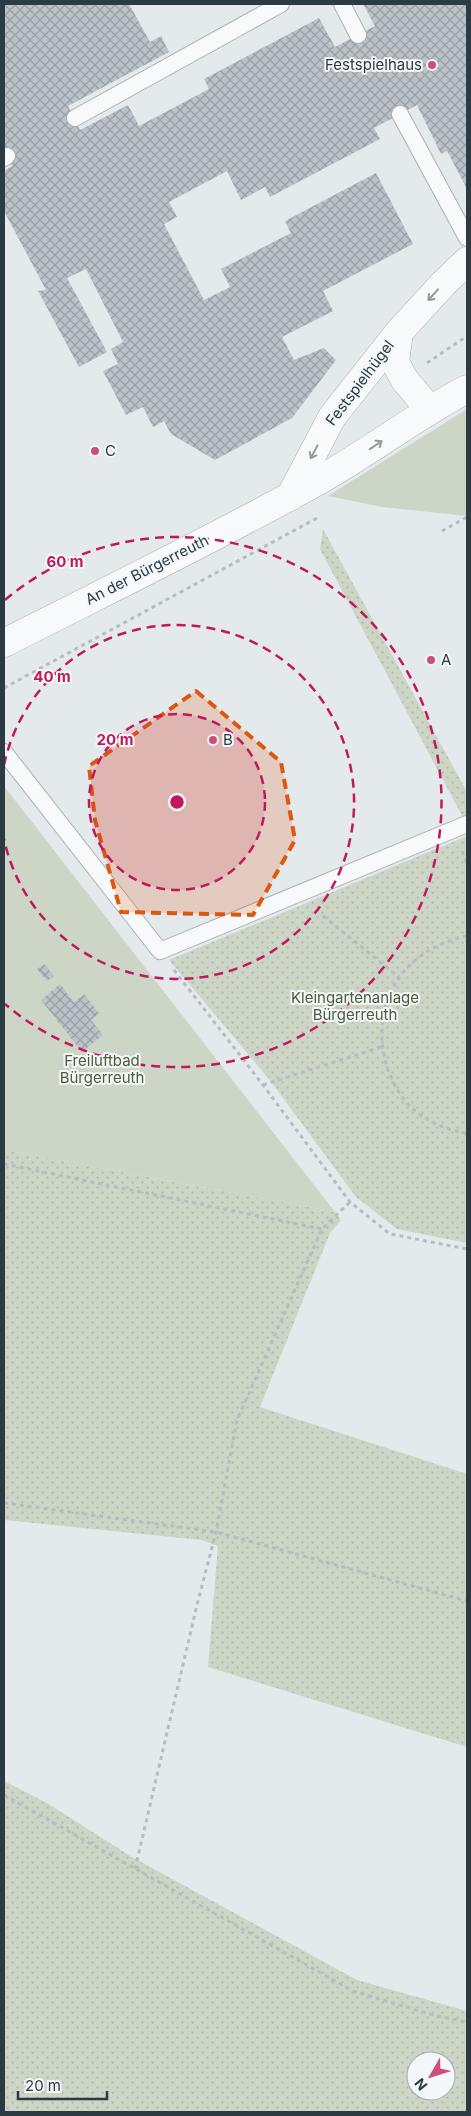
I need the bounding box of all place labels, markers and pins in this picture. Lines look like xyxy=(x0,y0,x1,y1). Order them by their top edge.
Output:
place label: Festspielhaus xyxy=(325,55,422,74)
marker: Festspielhaus xyxy=(426,59,438,71)
place label: C xyxy=(105,441,116,460)
marker: C xyxy=(89,445,101,457)
place label: A xyxy=(441,650,451,669)
marker: A xyxy=(425,654,437,666)
place label: B xyxy=(223,730,233,749)
marker: B xyxy=(207,734,219,746)
centre of rings xyxy=(168,793,186,811)

